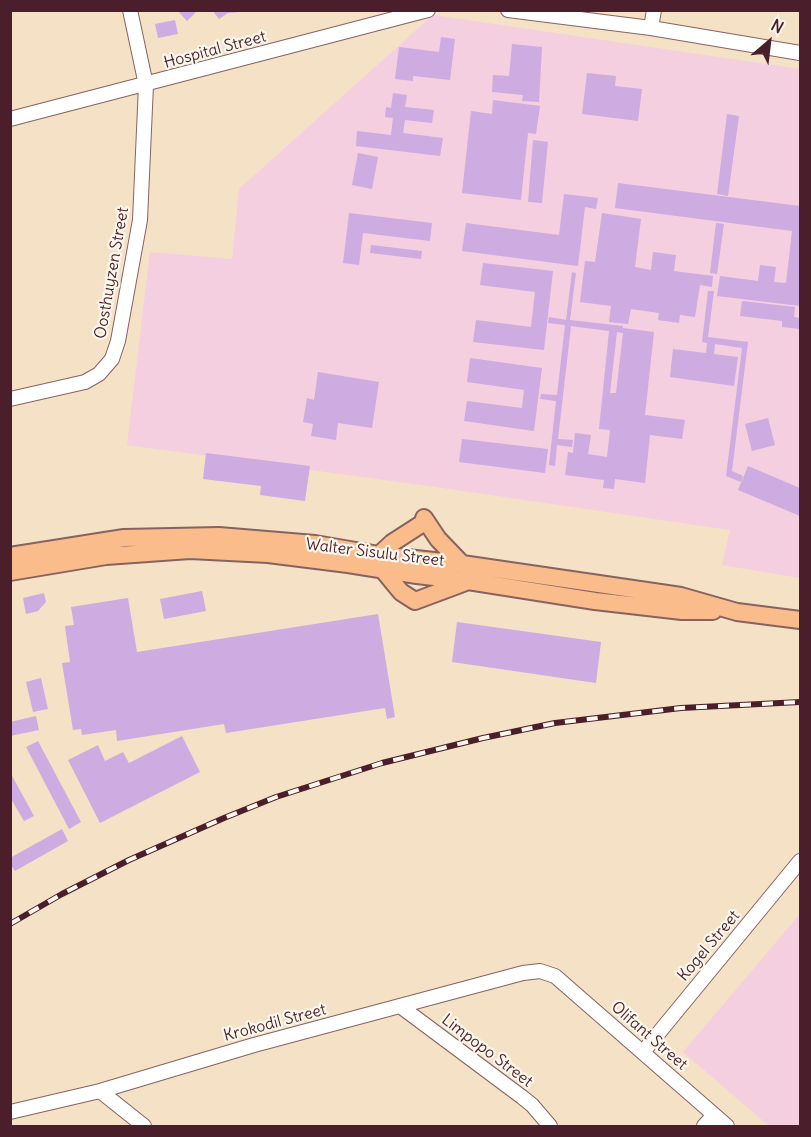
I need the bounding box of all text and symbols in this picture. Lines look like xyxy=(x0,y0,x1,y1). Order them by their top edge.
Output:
north arrow xyxy=(739,12,799,72)
text: N xyxy=(768,15,787,38)
street label: Hospital Street xyxy=(162,27,268,73)
street label: Oosthuyzen Street xyxy=(91,206,133,340)
street label: Walter Sisulu Street xyxy=(305,535,445,571)
street label: Kogel Street xyxy=(674,907,744,985)
street label: Olifant Street xyxy=(607,998,691,1074)
street label: Krokodil Street xyxy=(222,1000,328,1046)
street label: Limpopo Street xyxy=(438,1011,536,1091)

